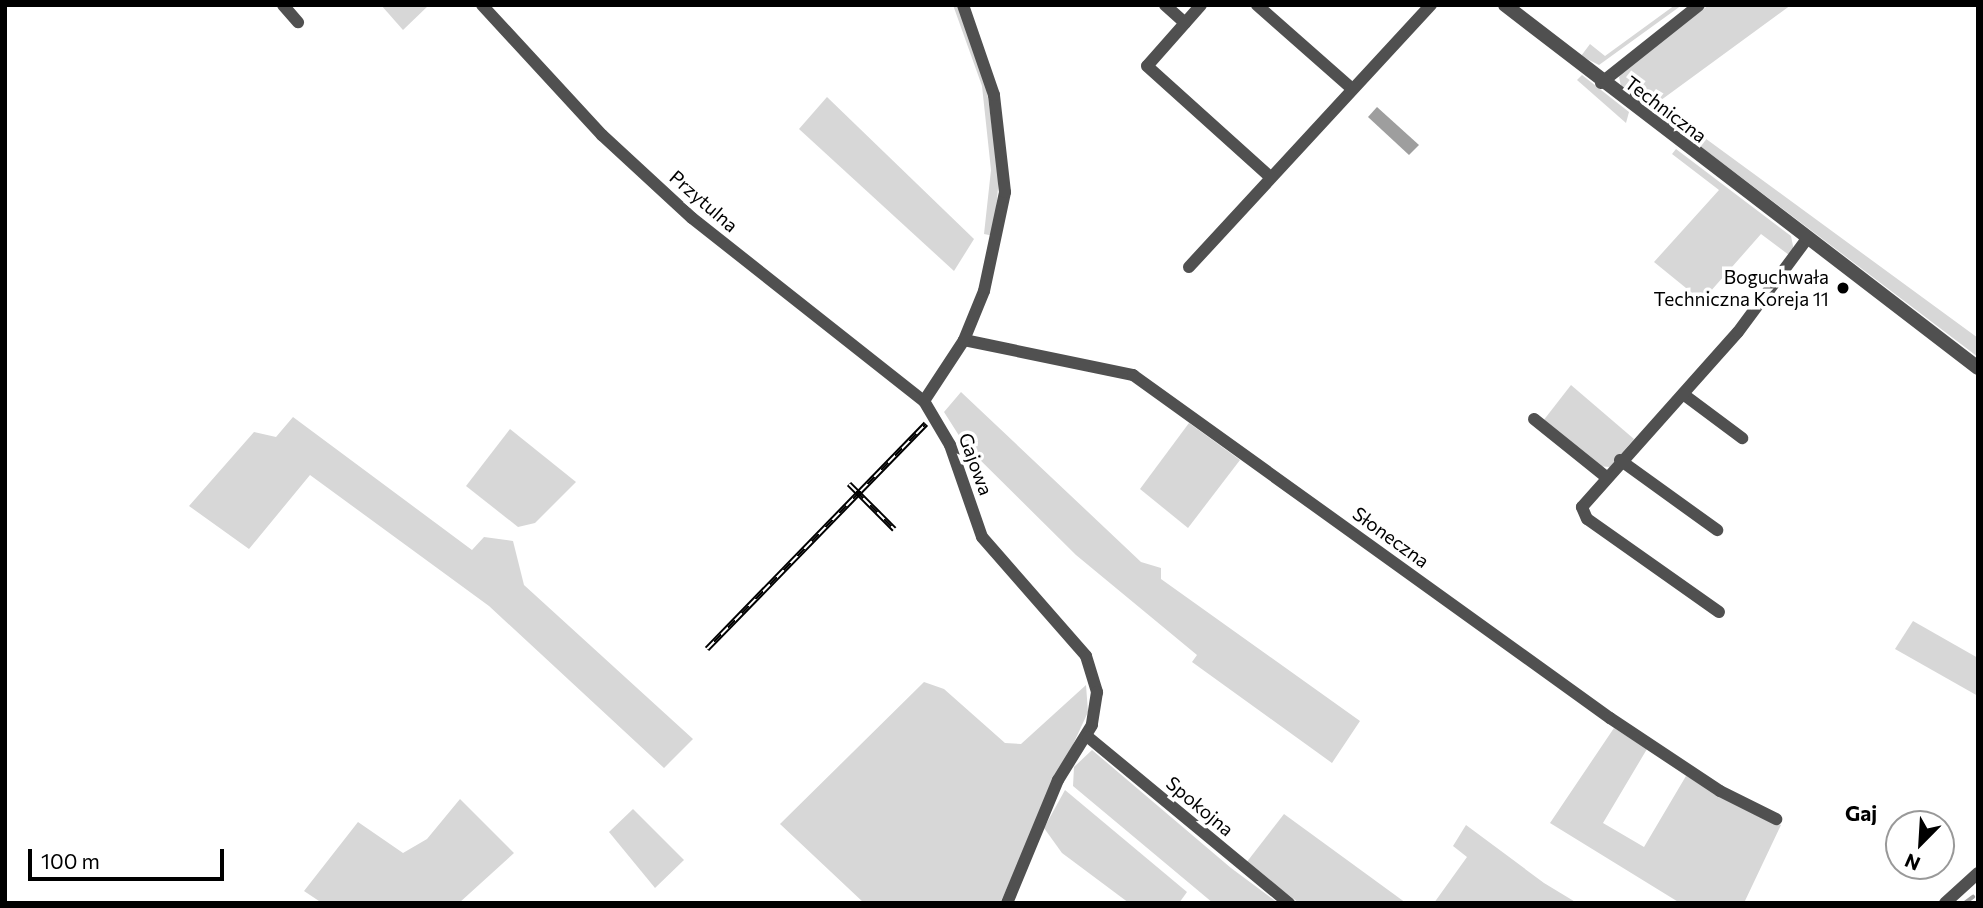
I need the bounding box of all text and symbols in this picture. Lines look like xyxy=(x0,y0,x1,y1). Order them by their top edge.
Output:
street label: Techniczna xyxy=(1621,71,1711,147)
street label: Przytulna xyxy=(665,165,743,237)
place label: Boguchwała Techniczna Koreja 11 xyxy=(1654,266,1829,310)
marker: Boguchwała Techniczna Koreja 11 xyxy=(1835,280,1851,296)
street label: Gajowa xyxy=(954,430,998,498)
street label: Słoneczna xyxy=(1348,502,1434,572)
street label: Spokojna xyxy=(1162,771,1238,841)
district label: Gaj xyxy=(1845,800,1877,826)
north arrow xyxy=(1885,810,1955,880)
scale bar xyxy=(32,834,228,878)
text: 100 m xyxy=(41,848,100,873)
text: N xyxy=(1901,849,1923,876)

